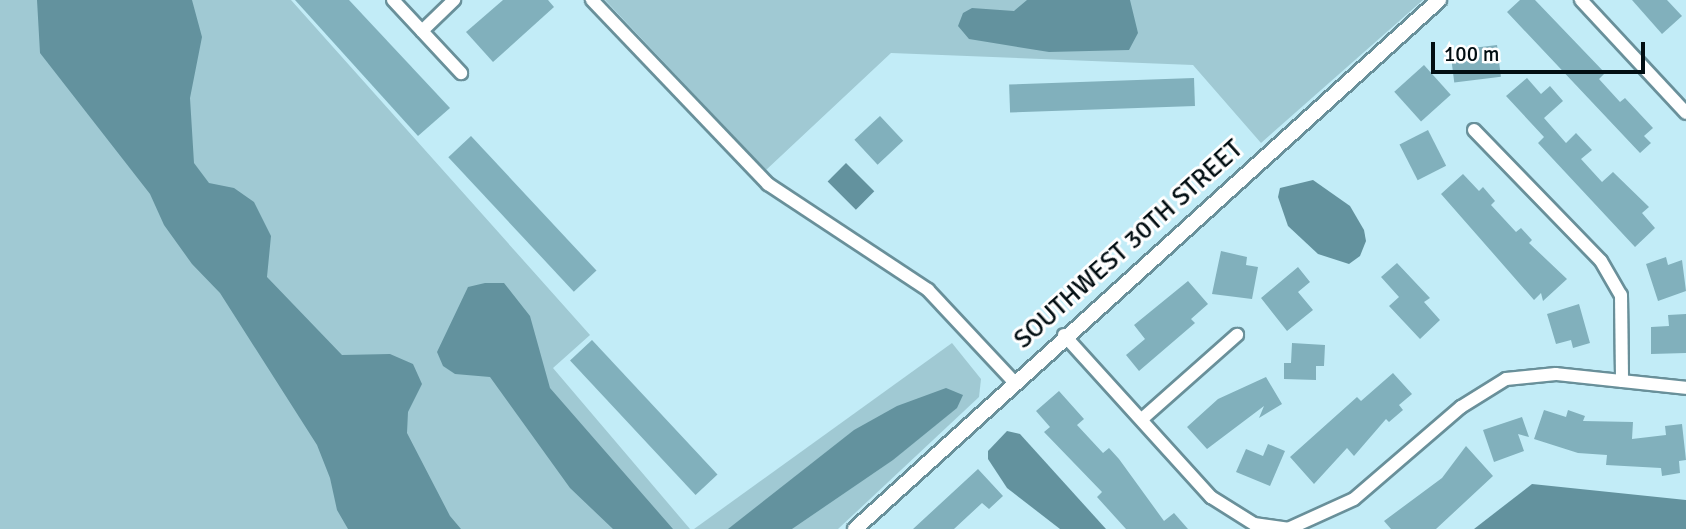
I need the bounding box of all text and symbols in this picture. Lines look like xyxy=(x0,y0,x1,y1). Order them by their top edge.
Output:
scale bar xyxy=(1434,28,1648,72)
text: 100 m xyxy=(1444,41,1499,67)
street label: SOUTHWEST 30TH STREET xyxy=(1008,134,1250,356)

